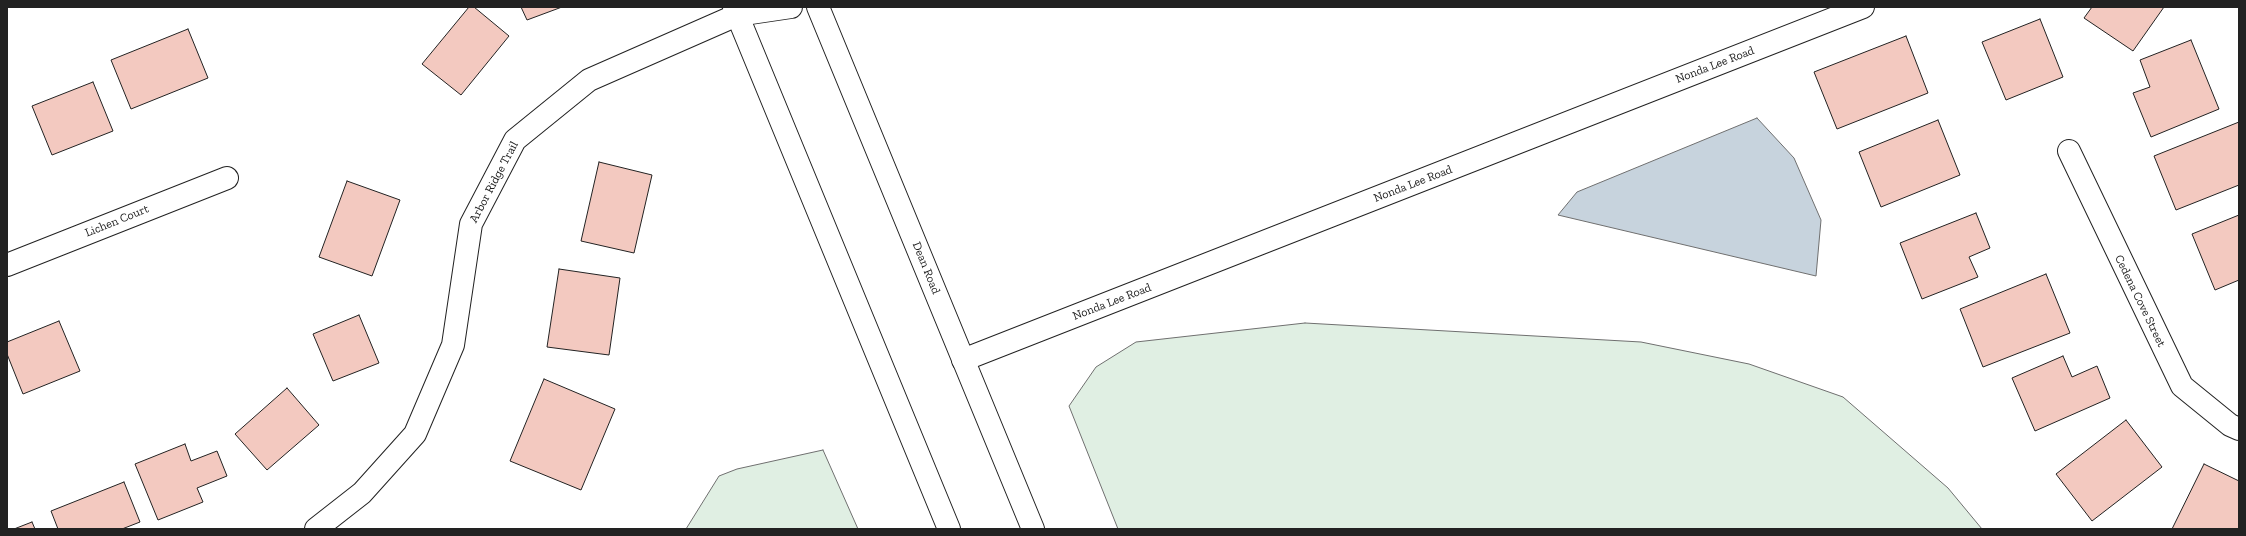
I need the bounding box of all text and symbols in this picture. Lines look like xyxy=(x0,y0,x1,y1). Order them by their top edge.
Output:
street label: Nonda Lee Road xyxy=(1674,43,1756,87)
street label: Arbor Ridge Trail xyxy=(466,139,522,225)
street label: Nonda Lee Road xyxy=(1372,162,1454,206)
street label: Lichen Court xyxy=(83,202,151,240)
street label: Dean Road xyxy=(909,240,943,296)
street label: Cedena Cove Street xyxy=(2111,253,2169,349)
street label: Nonda Lee Road xyxy=(1071,280,1153,324)

